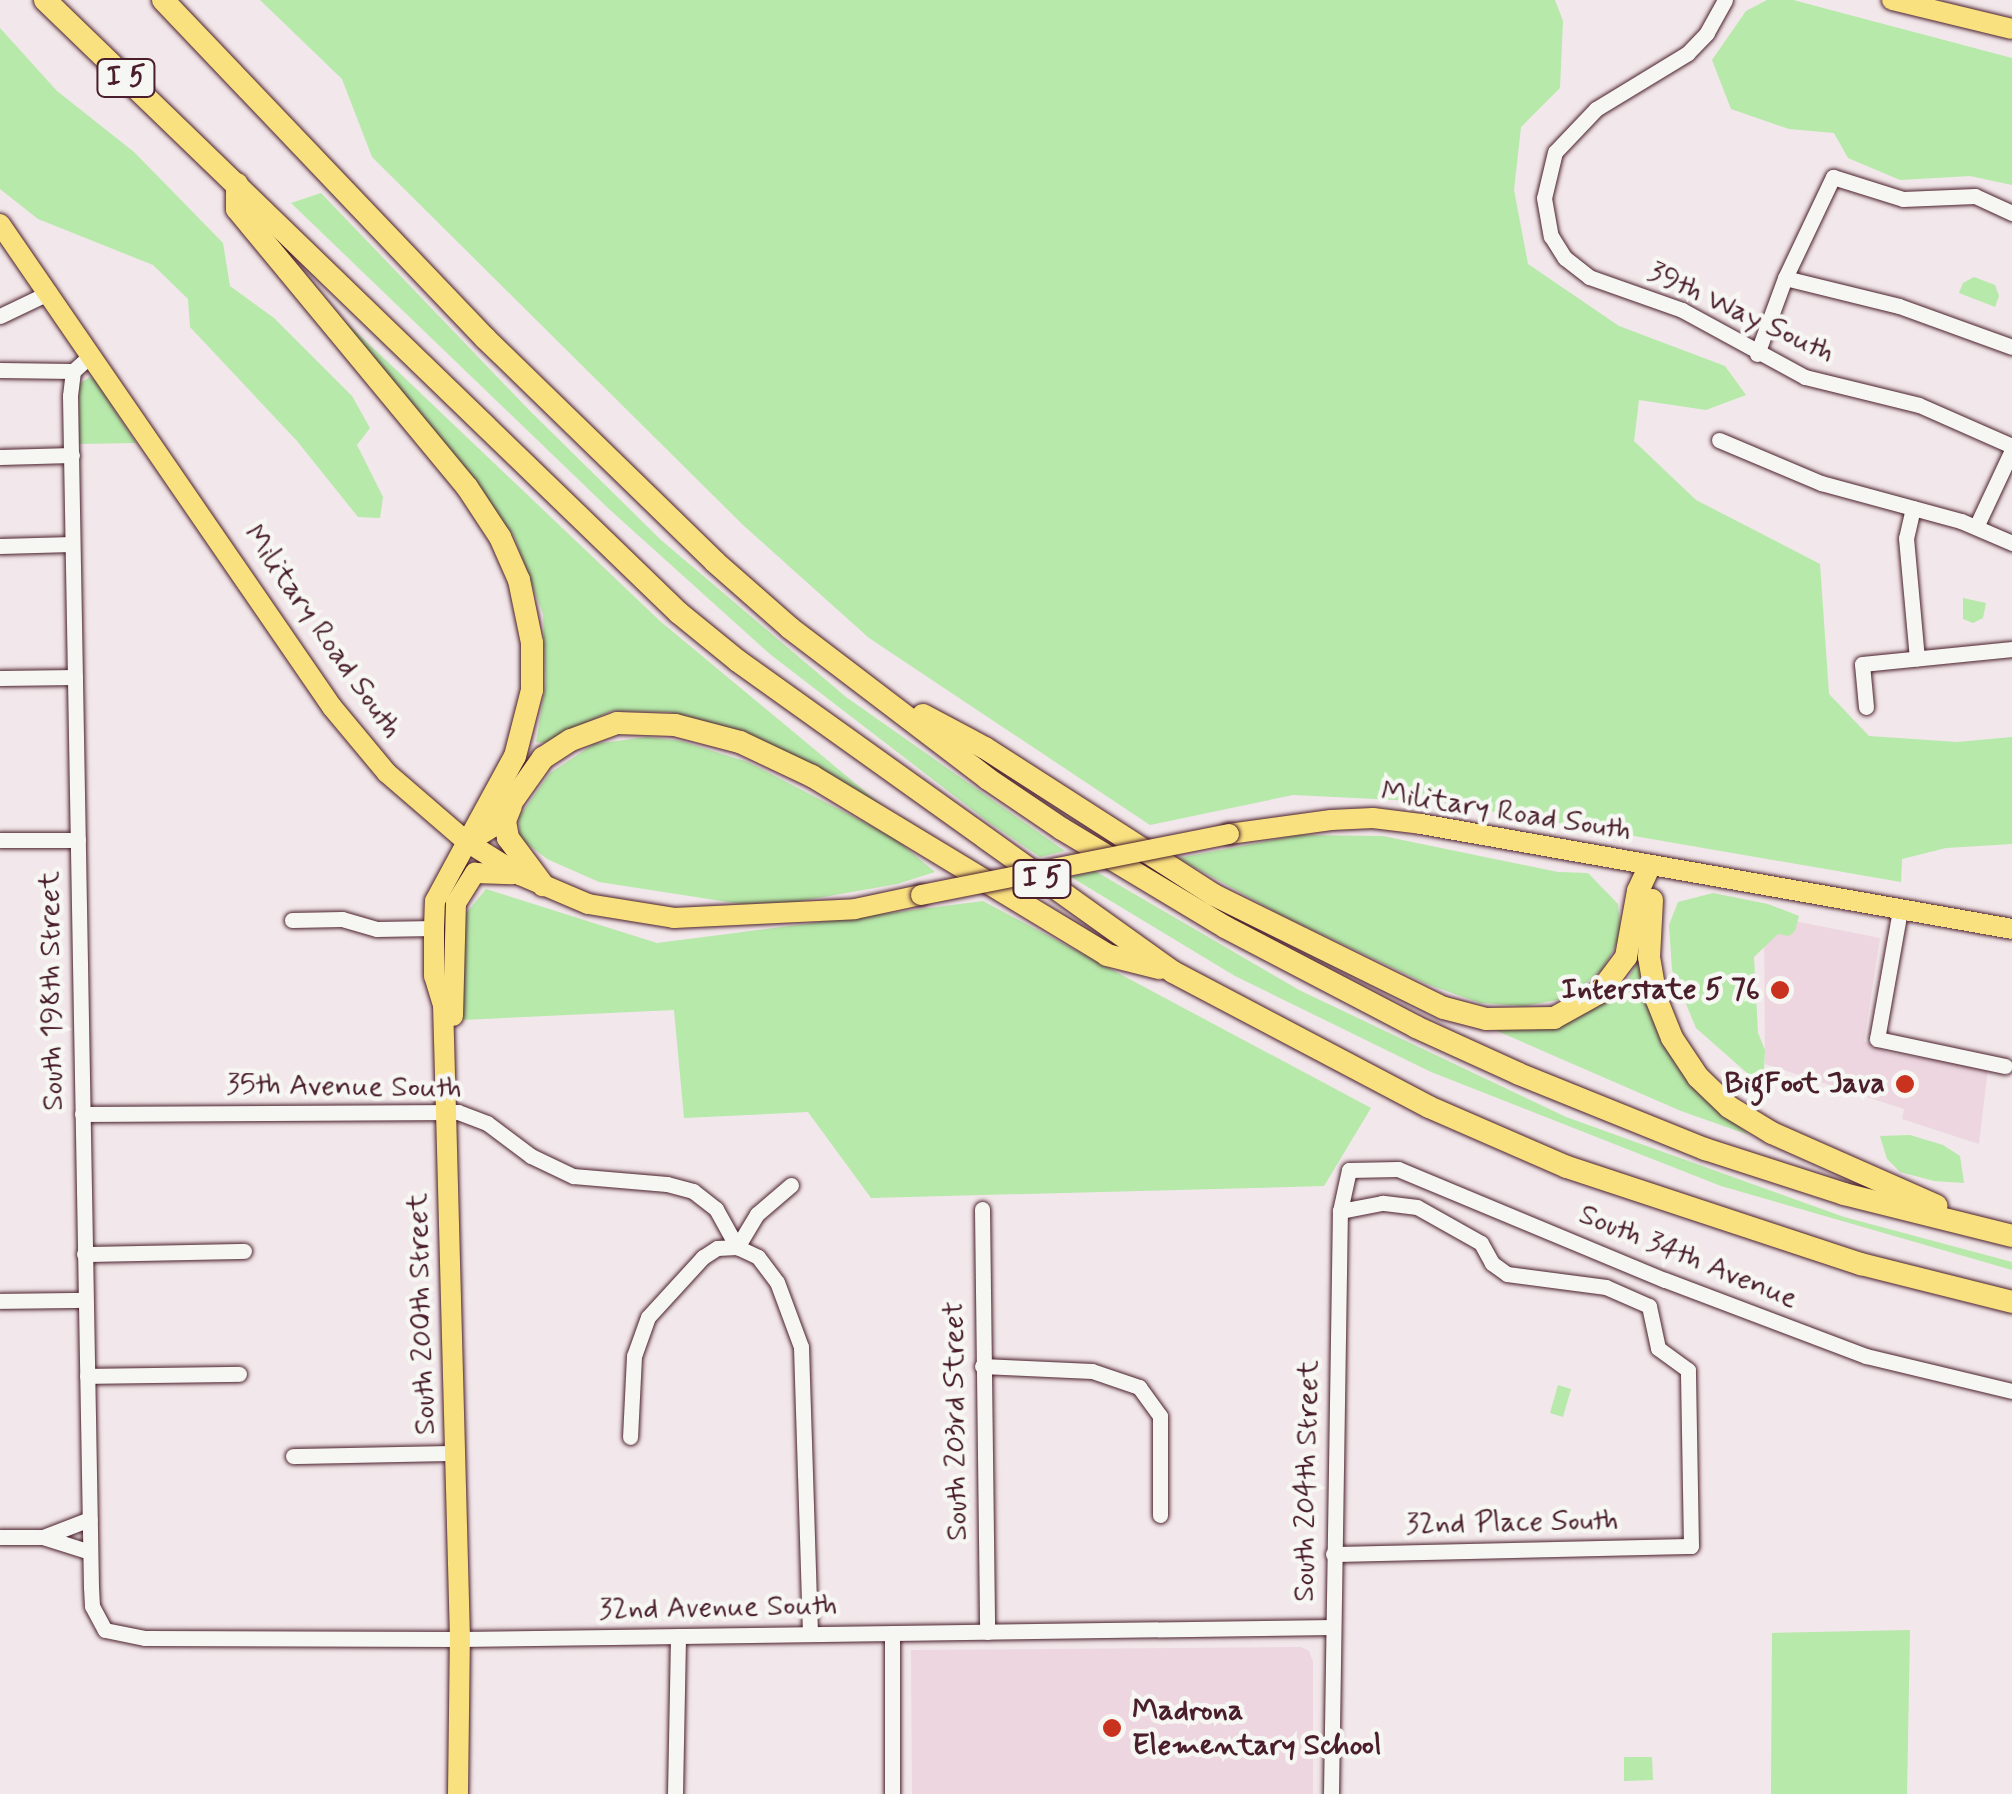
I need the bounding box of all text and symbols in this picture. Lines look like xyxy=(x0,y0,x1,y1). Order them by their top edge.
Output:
road number: I 5 xyxy=(96,55,156,101)
street label: 39th Way South xyxy=(1645,255,1837,371)
street label: Military Road South xyxy=(235,519,409,745)
street label: Military Road South xyxy=(1379,775,1633,849)
road number: I 5 xyxy=(1012,856,1072,902)
street label: South 198th Street xyxy=(32,871,72,1111)
place label: Interstate 5 76 xyxy=(1556,972,1760,1008)
marker: Interstate 5 76 xyxy=(1769,979,1791,1001)
place label: BigFoot Java xyxy=(1720,1066,1885,1102)
street label: 35th Avenue South xyxy=(229,1067,459,1107)
marker: BigFoot Java xyxy=(1894,1073,1916,1095)
street label: South 200th Street xyxy=(400,1192,444,1436)
street label: South 34th Avenue xyxy=(1574,1197,1802,1317)
street label: South 203rd Street xyxy=(936,1301,976,1541)
street label: South 204th Street xyxy=(1287,1360,1327,1602)
street label: 32nd Place South xyxy=(1408,1503,1616,1543)
street label: 32nd Avenue South xyxy=(600,1588,836,1628)
place label: Madrona Elementary School xyxy=(1132,1693,1381,1764)
marker: Madrona Elementary School xyxy=(1101,1717,1123,1739)

